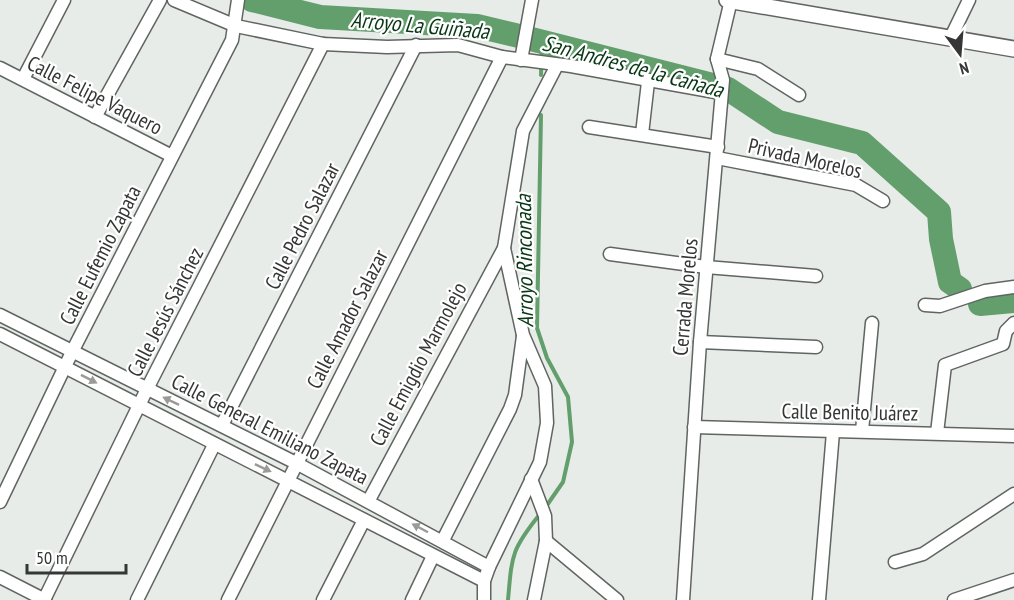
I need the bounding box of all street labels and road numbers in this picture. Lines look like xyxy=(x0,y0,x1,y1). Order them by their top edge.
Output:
street label: Calle Felipe Vaquero xyxy=(23,49,167,141)
street label: Privada Morelos xyxy=(746,132,864,184)
street label: Calle Pedro Salazar xyxy=(258,158,346,294)
street label: Calle Eufemio Zapata xyxy=(53,181,147,329)
street label: Cerrada Morelos xyxy=(666,237,704,357)
street label: Calle Jesús Sánchez xyxy=(121,243,209,381)
street label: Calle Amador Salazar xyxy=(300,245,394,393)
street label: Calle Emigdio Marmolejo xyxy=(363,278,473,450)
street label: Calle General Emiliano Zapata xyxy=(167,368,373,490)
street label: Calle Benito Juárez xyxy=(782,397,918,427)

